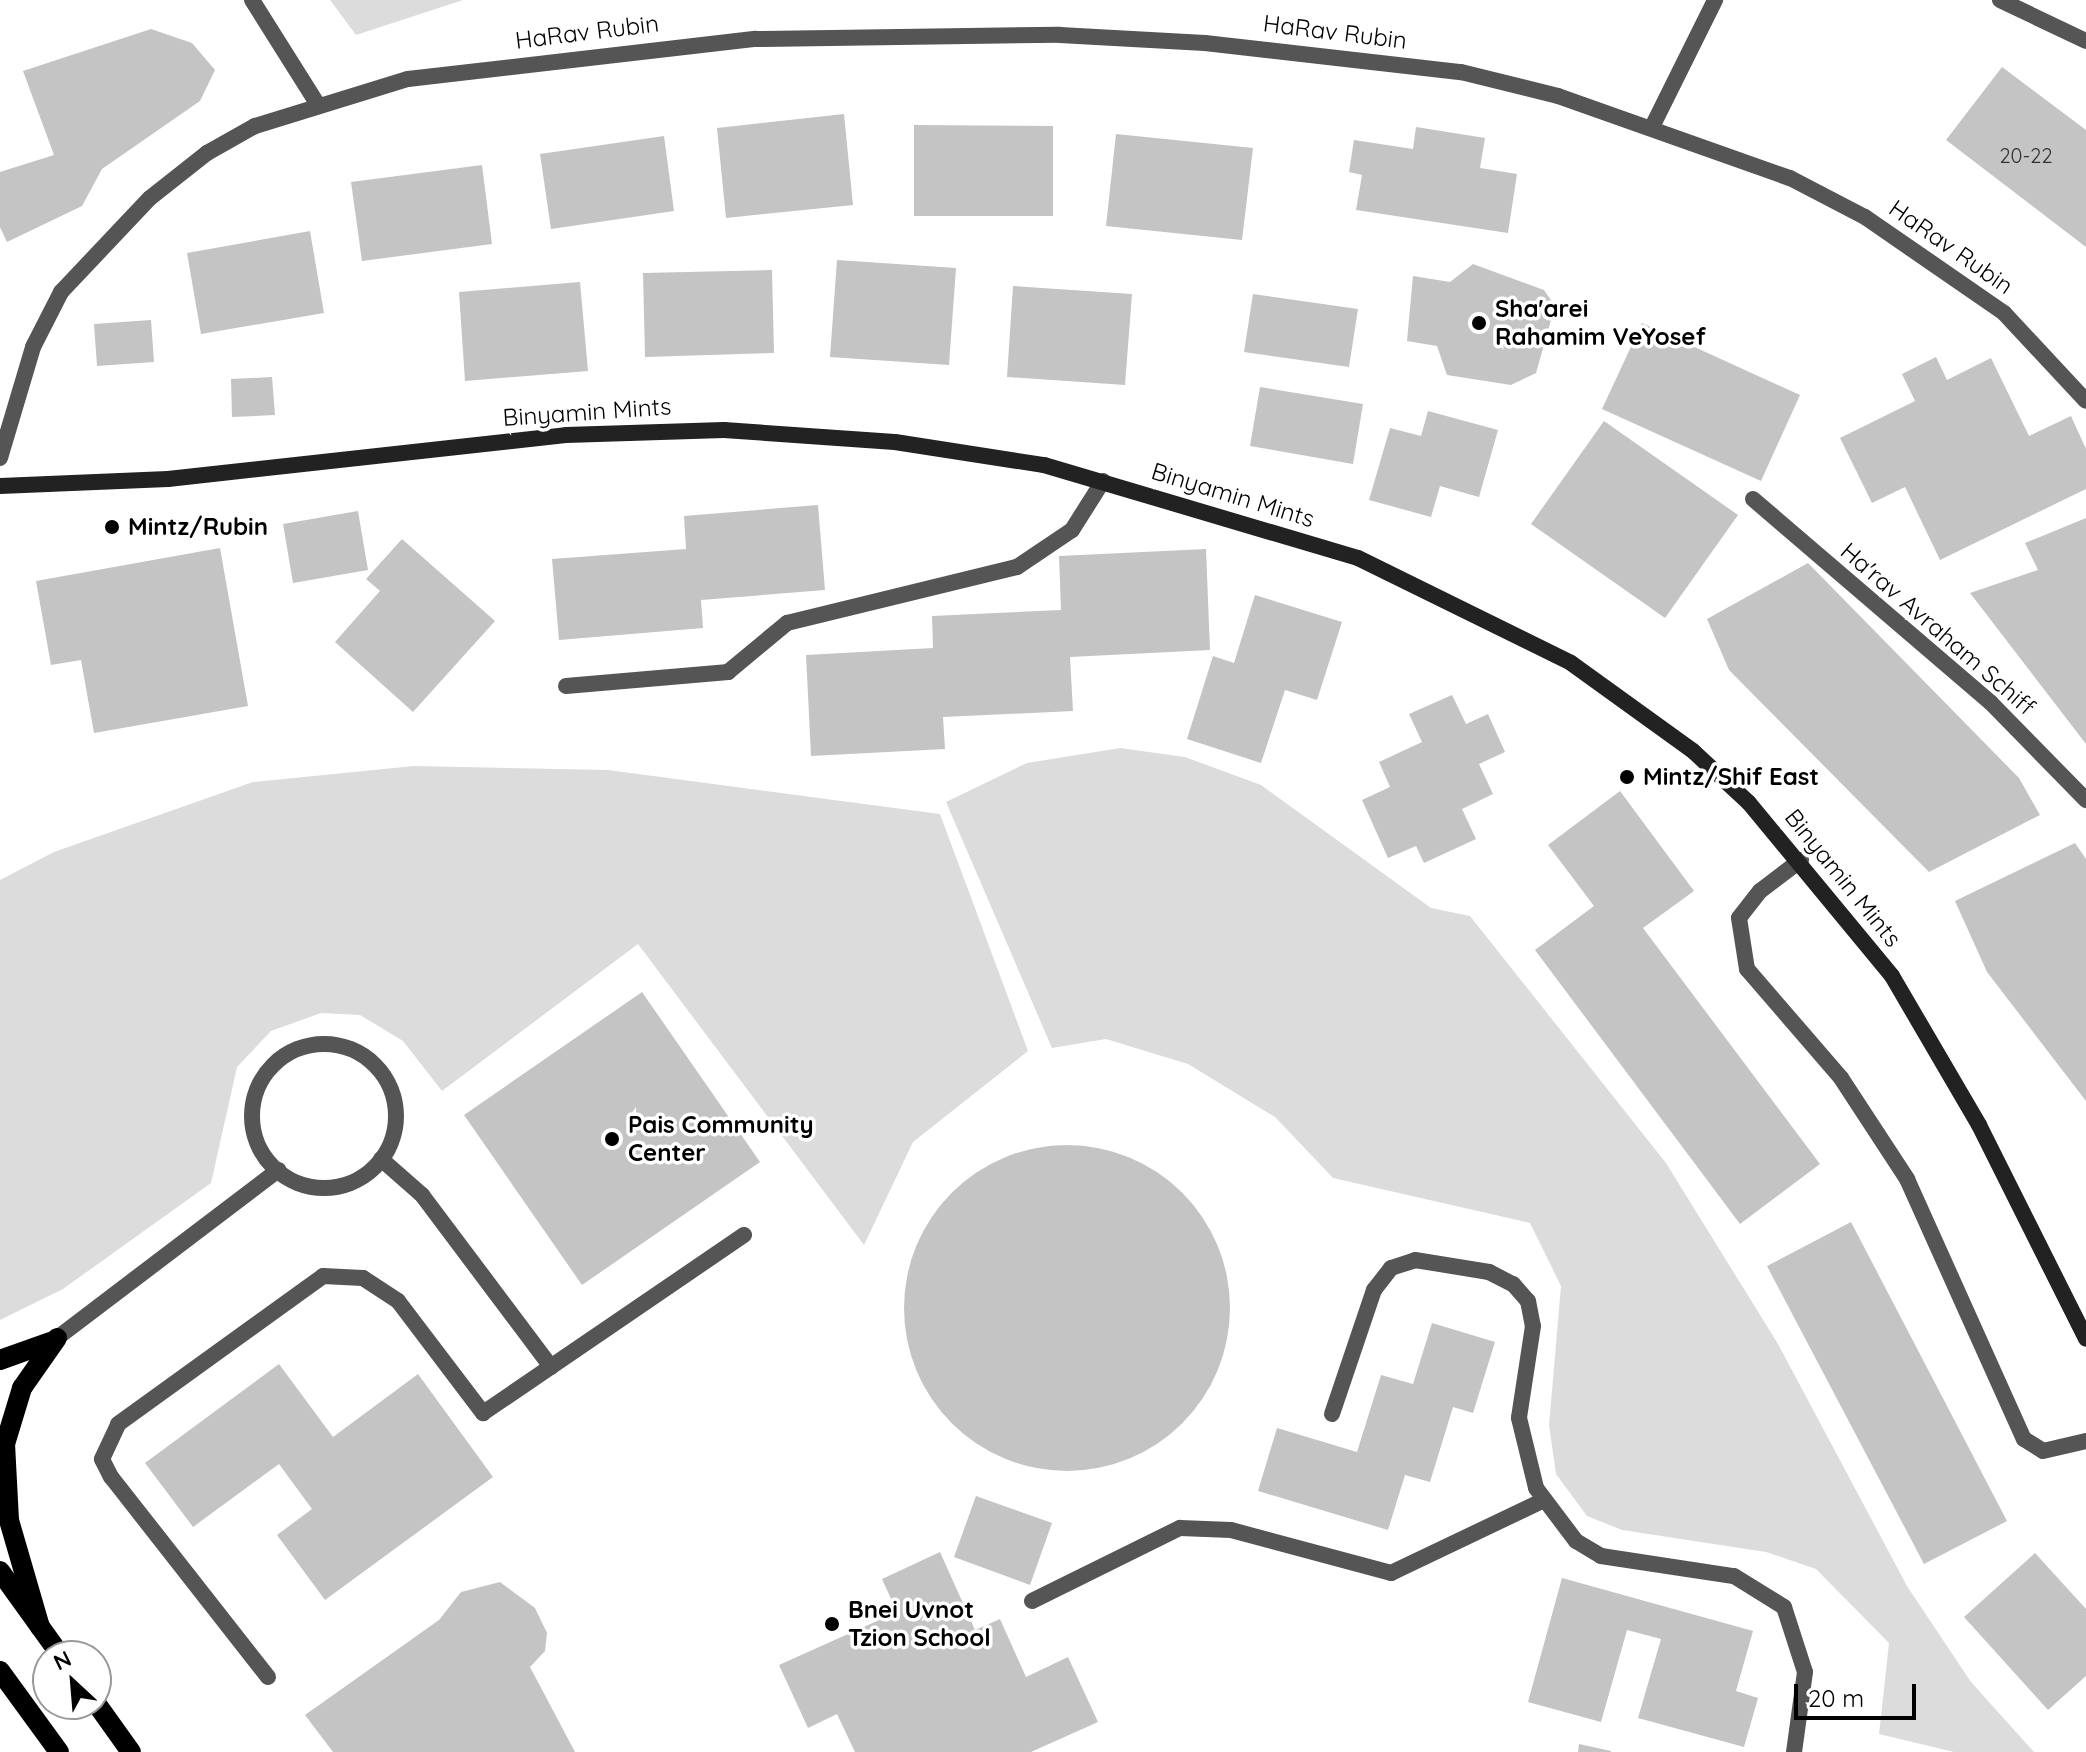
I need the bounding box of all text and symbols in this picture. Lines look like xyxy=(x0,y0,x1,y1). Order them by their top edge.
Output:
street label: HaRav Rubin xyxy=(514,9,660,55)
street label: HaRav Rubin xyxy=(1262,9,1408,55)
house number: 20-22 xyxy=(2000,143,2052,167)
street label: HaRav Rubin xyxy=(1884,194,2018,300)
place label: Sha'arei Rahamim VeYosef xyxy=(1495,295,1706,351)
marker: Sha'arei Rahamim VeYosef xyxy=(1470,314,1488,332)
street label: Binyamin Mints xyxy=(502,392,672,432)
street label: Binyamin Mints xyxy=(1148,457,1318,533)
place label: Mintz/Rubin xyxy=(128,513,268,541)
marker: Mintz/Rubin xyxy=(103,518,121,536)
street label: Ha'rav Avraham Schiff xyxy=(1835,537,2041,721)
place label: Mintz/Shif East xyxy=(1643,763,1819,791)
marker: Mintz/Shif East xyxy=(1618,768,1636,786)
street label: Binyamin Mints xyxy=(1779,803,1907,953)
place label: Pais Community Center xyxy=(628,1111,814,1167)
marker: Pais Community Center xyxy=(603,1130,621,1148)
place label: Bnei Uvnot Tzion School xyxy=(848,1596,991,1652)
marker: Bnei Uvnot Tzion School xyxy=(823,1615,841,1633)
north arrow xyxy=(32,1640,112,1720)
text: N xyxy=(49,1644,76,1676)
scale bar xyxy=(1798,1668,1920,1718)
text: 20 m xyxy=(1808,1683,1864,1713)

